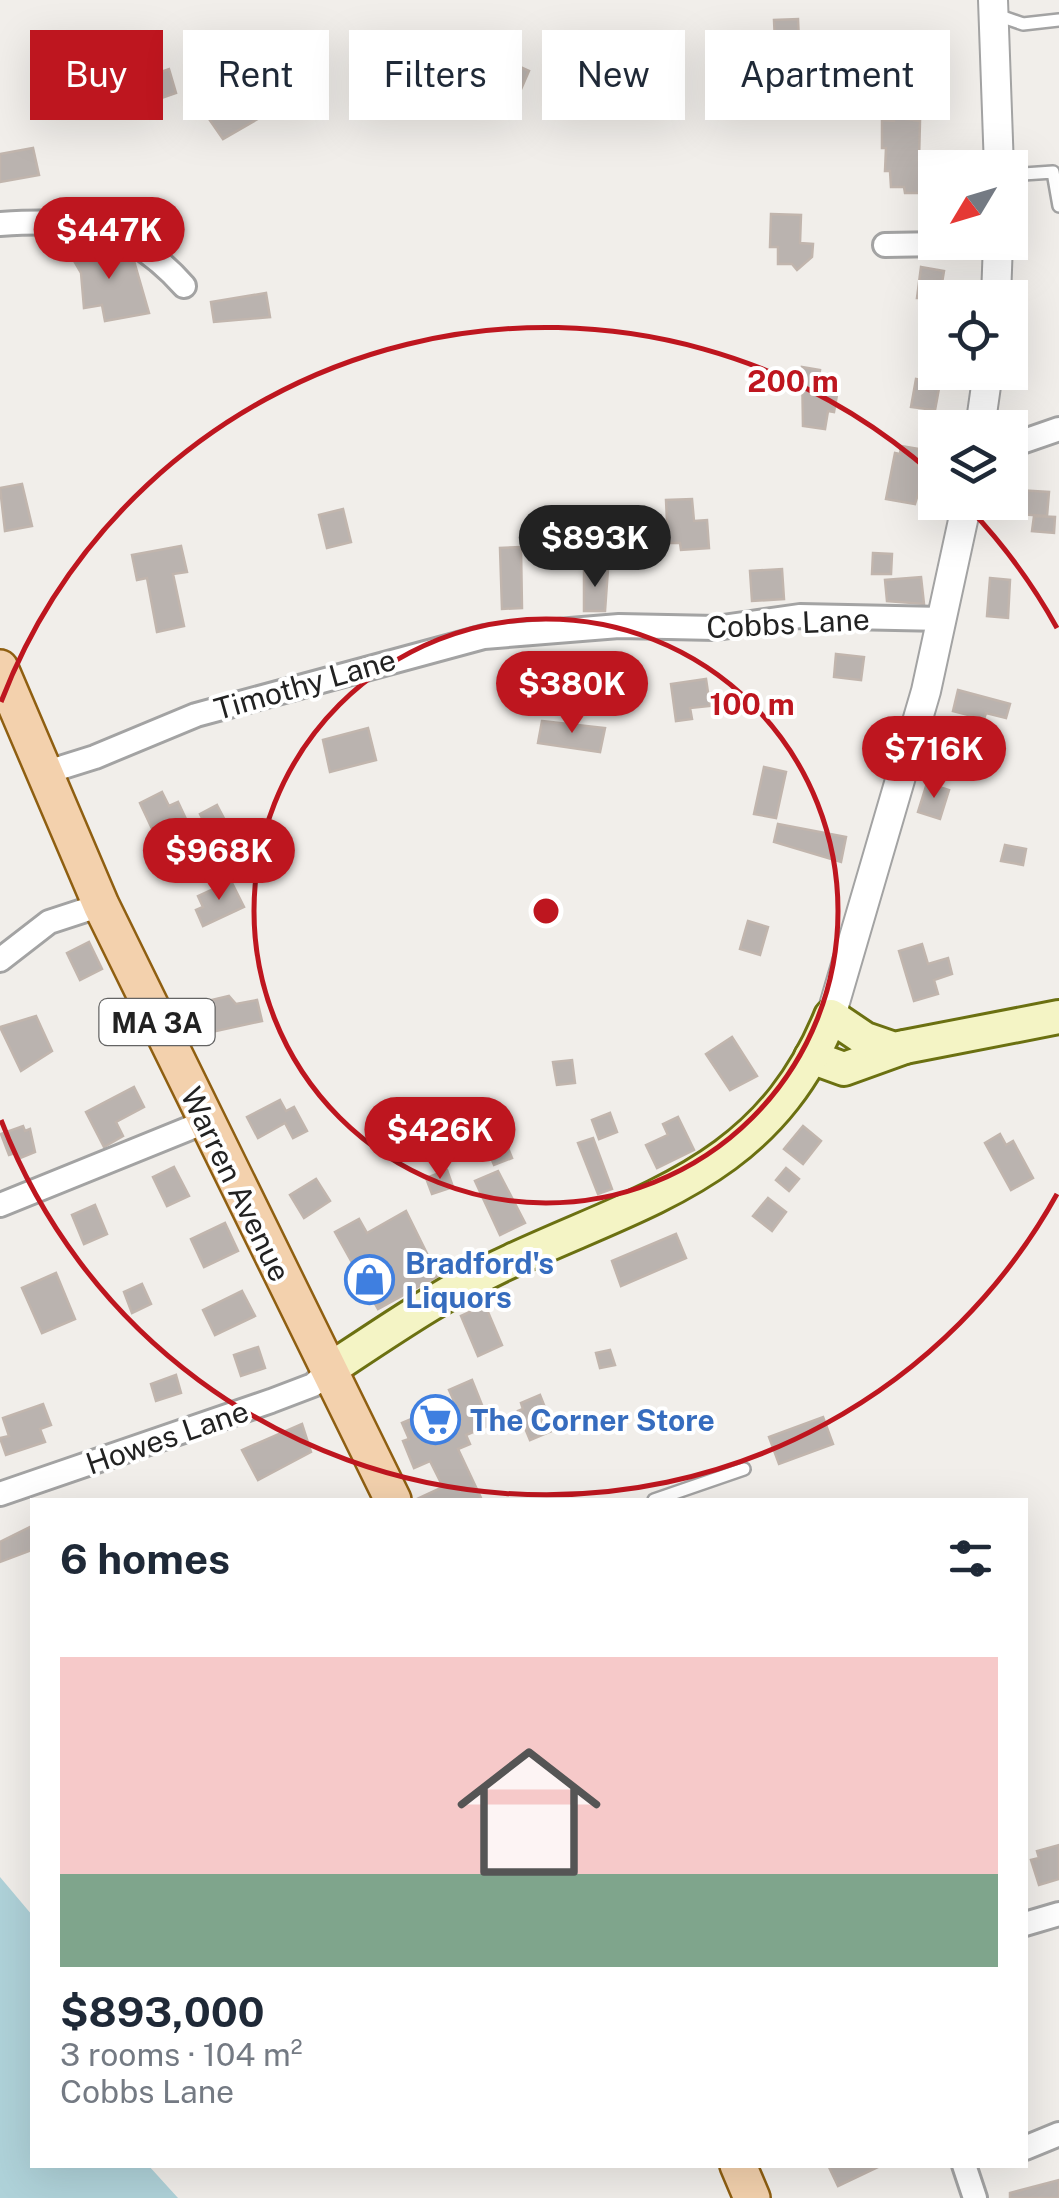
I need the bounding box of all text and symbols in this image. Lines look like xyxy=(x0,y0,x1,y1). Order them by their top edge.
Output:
chip: Buy xyxy=(30,30,163,120)
chip: Rent xyxy=(183,30,329,120)
chip: Filters xyxy=(349,30,522,120)
chip: New xyxy=(542,30,685,120)
chip: Apartment xyxy=(705,30,950,120)
north arrow xyxy=(918,150,1028,260)
map controls xyxy=(918,150,1028,520)
pin: $447K xyxy=(39,197,179,282)
text: $447K xyxy=(56,211,162,248)
button: locate xyxy=(918,280,1028,390)
text: 200 m xyxy=(747,363,839,399)
button: layers xyxy=(918,410,1028,520)
pin: $893K xyxy=(525,505,665,590)
text: $893K xyxy=(541,519,649,556)
street label: Cobbs Lane xyxy=(705,601,871,645)
street label: Timothy Lane xyxy=(210,641,400,727)
pin: $380K xyxy=(502,651,642,736)
text: $380K xyxy=(518,665,626,702)
text: 100 m xyxy=(709,686,795,722)
pin: $716K xyxy=(864,716,1004,801)
text: $716K xyxy=(884,730,984,767)
pin: $968K xyxy=(149,818,289,903)
text: $968K xyxy=(165,832,273,869)
centre of rings xyxy=(528,893,564,929)
road number: MA 3A xyxy=(100,999,214,1045)
street label: Warren Avenue xyxy=(173,1081,299,1287)
pin: $426K xyxy=(370,1097,510,1182)
text: $426K xyxy=(386,1111,494,1148)
place label: Bradford's Liquors xyxy=(405,1245,554,1315)
shop icon: Bradford's Liquors xyxy=(344,1254,396,1306)
street label: Howes Lane xyxy=(81,1392,253,1482)
supermarket icon: The Corner Store xyxy=(409,1394,461,1446)
place label: The Corner Store xyxy=(470,1402,715,1438)
icon: filters xyxy=(943,1531,998,1586)
text: 6 homes xyxy=(60,1534,230,1583)
icon: home xyxy=(439,1722,619,1902)
text: $893,000 xyxy=(60,1987,265,2036)
text: 3 rooms · 104 m² xyxy=(60,2036,303,2073)
text: Cobbs Lane xyxy=(60,2073,234,2110)

